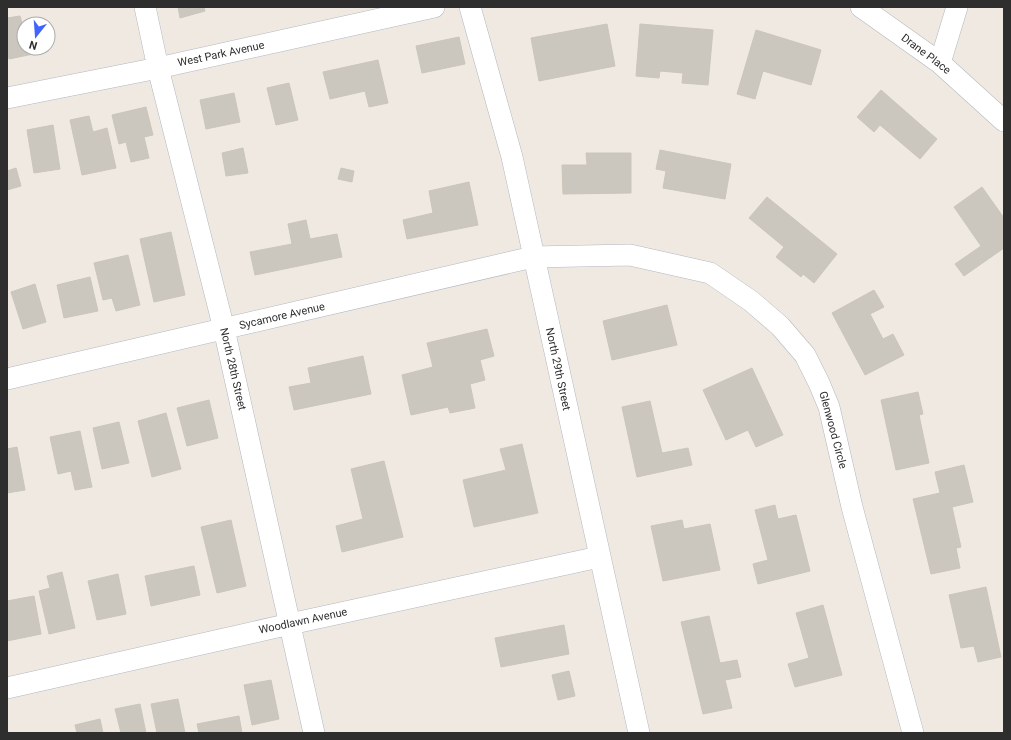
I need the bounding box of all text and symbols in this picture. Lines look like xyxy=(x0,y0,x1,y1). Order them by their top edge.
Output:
north arrow xyxy=(16,16,56,56)
street label: Drane Place xyxy=(899,31,953,77)
text: N xyxy=(27,38,39,52)
street label: West Park Avenue xyxy=(176,38,266,70)
street label: Sycamore Avenue xyxy=(238,300,326,332)
street label: North 28th Street xyxy=(217,326,249,412)
street label: North 29th Street xyxy=(543,326,573,412)
street label: Glenwood Circle xyxy=(816,390,850,470)
street label: Woodlawn Avenue xyxy=(258,605,349,637)

